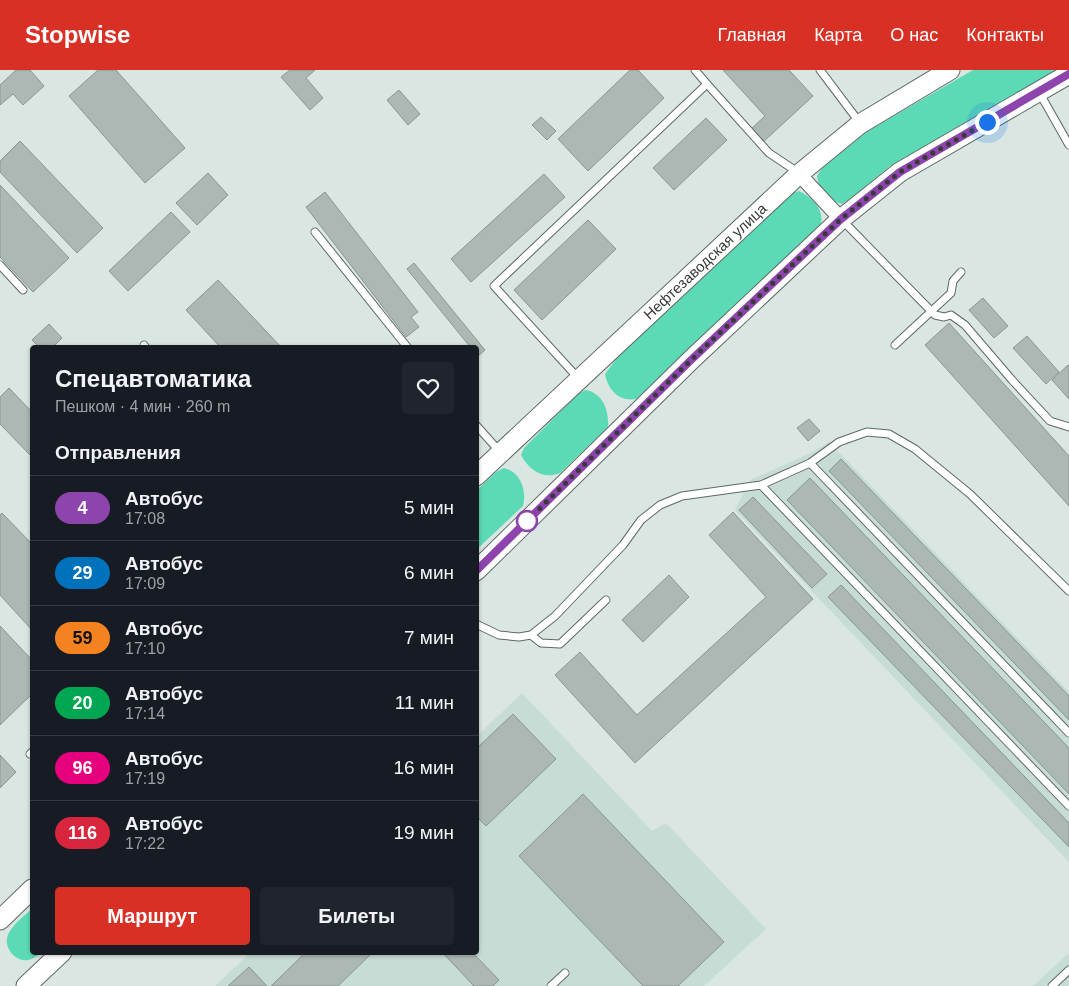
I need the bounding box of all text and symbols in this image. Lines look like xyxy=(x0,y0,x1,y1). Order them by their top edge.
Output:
text: Stopwise xyxy=(25,21,130,48)
text: Главная xyxy=(718,25,786,45)
text: Карта xyxy=(814,25,862,45)
text: О нас xyxy=(890,25,938,45)
text: Контакты xyxy=(966,25,1044,45)
your location xyxy=(975,110,1000,135)
street label: Нефтезаводская улица xyxy=(640,199,770,323)
button: heart xyxy=(402,362,454,414)
text: Спецавтоматика xyxy=(55,365,251,392)
text: Пешком · 4 мин · 260 m xyxy=(55,398,230,415)
text: Отправления xyxy=(55,442,181,463)
text: Автобус xyxy=(125,488,203,509)
text: 5 мин xyxy=(404,497,454,518)
text: 4 xyxy=(77,498,88,518)
text: 17:08 xyxy=(125,510,165,527)
unlabelled marker xyxy=(516,510,538,532)
text: Автобус xyxy=(125,553,203,574)
text: 6 мин xyxy=(404,562,454,583)
text: 29 xyxy=(72,563,93,583)
text: 17:09 xyxy=(125,575,165,592)
text: Автобус xyxy=(125,618,203,639)
text: 7 мин xyxy=(404,627,454,648)
text: 59 xyxy=(72,628,93,648)
text: 17:10 xyxy=(125,640,165,657)
text: Автобус xyxy=(125,683,203,704)
text: 11 мин xyxy=(395,692,454,713)
text: 20 xyxy=(72,693,93,713)
text: 17:14 xyxy=(125,705,165,722)
text: Автобус xyxy=(125,748,203,769)
text: 16 мин xyxy=(393,757,454,778)
text: 96 xyxy=(72,758,93,778)
text: 17:19 xyxy=(125,770,165,787)
text: Автобус xyxy=(125,813,203,834)
text: 19 мин xyxy=(393,822,454,843)
text: 116 xyxy=(68,823,97,843)
text: 17:22 xyxy=(125,835,165,852)
button: Маршрут xyxy=(55,887,250,945)
button: Билеты xyxy=(260,887,454,945)

